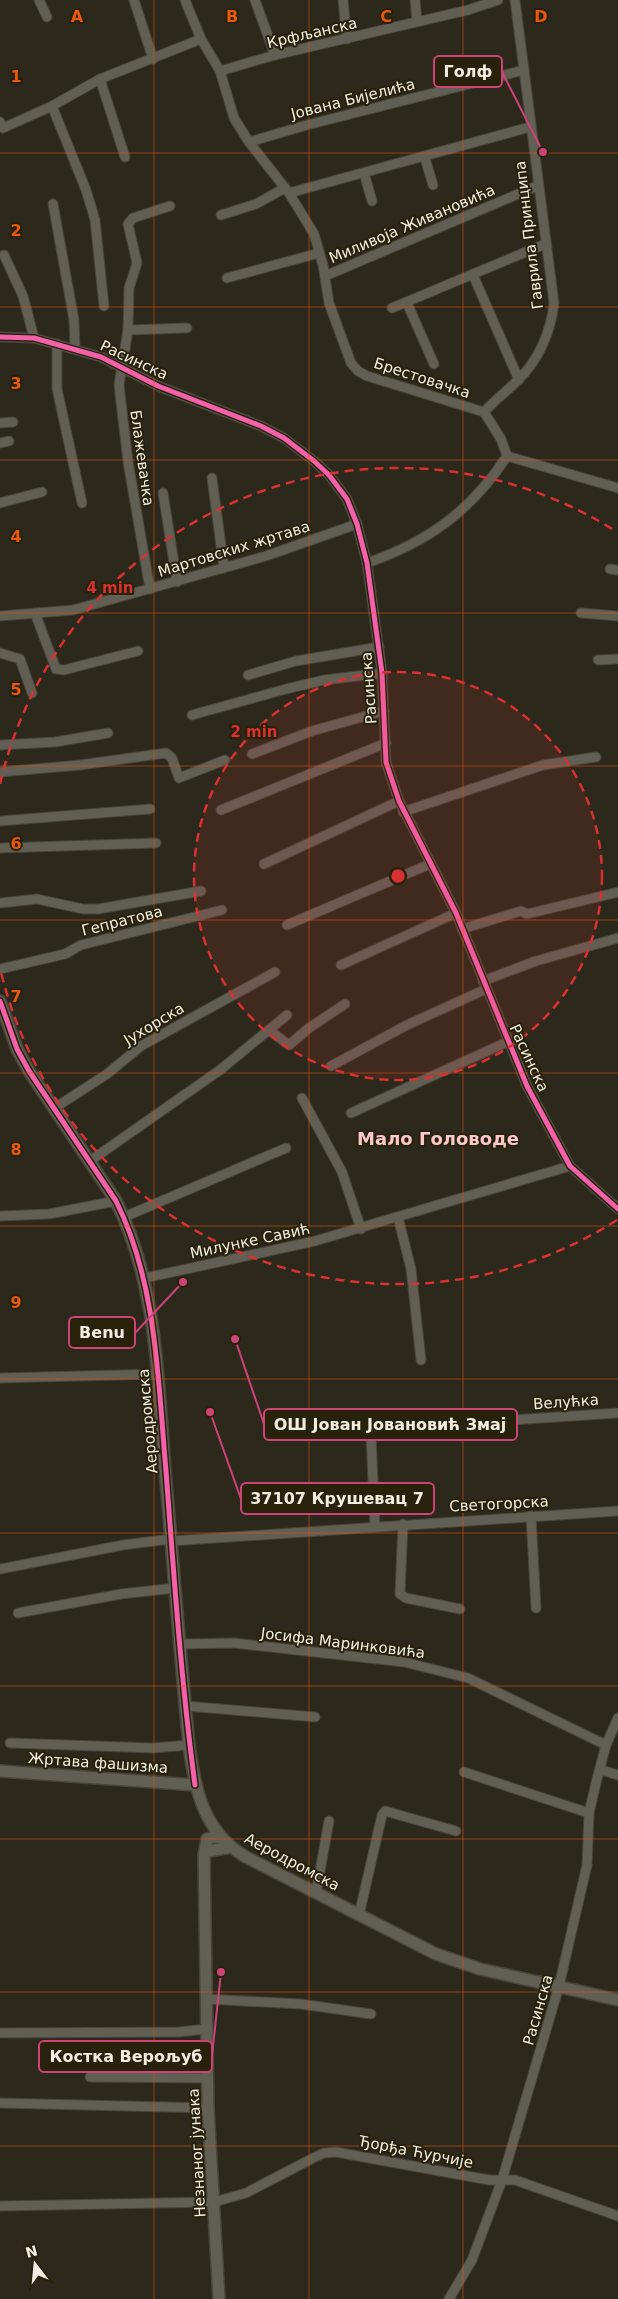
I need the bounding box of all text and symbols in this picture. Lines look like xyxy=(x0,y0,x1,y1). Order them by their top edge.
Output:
text: A xyxy=(71,7,84,26)
text: B xyxy=(226,7,238,26)
text: C xyxy=(380,7,392,26)
text: D xyxy=(534,7,548,26)
street label: Крфљанска xyxy=(265,14,359,52)
callout: Голф xyxy=(434,56,502,87)
text: Голф xyxy=(444,62,492,81)
text: 1 xyxy=(10,67,22,86)
street label: Јована Бијелића xyxy=(288,75,417,123)
street label: Гаврила Принципа xyxy=(511,160,547,310)
street label: Миливоја Живановића xyxy=(326,181,498,267)
text: 2 xyxy=(10,221,22,240)
street label: Расинска xyxy=(97,337,171,383)
street label: Брестовачка xyxy=(371,354,473,402)
text: 3 xyxy=(10,374,22,393)
street label: Блажевачка xyxy=(126,409,158,507)
street label: Мартовских жртава xyxy=(156,517,312,581)
text: 4 xyxy=(10,527,22,546)
text: 4 min xyxy=(86,579,134,597)
street label: Расинска xyxy=(357,651,381,725)
text: 5 xyxy=(10,680,22,699)
text: 2 min xyxy=(230,723,278,741)
text: 6 xyxy=(10,834,22,853)
centre of rings xyxy=(389,867,407,885)
street label: Гепратова xyxy=(80,902,164,940)
text: 7 xyxy=(10,987,22,1006)
street label: Јухорска xyxy=(120,999,188,1050)
street label: Расинска xyxy=(506,1021,552,1095)
district label: Мало Головоде xyxy=(357,1128,519,1149)
text: 8 xyxy=(10,1140,22,1159)
street label: Милунке Савић xyxy=(188,1220,312,1262)
text: 9 xyxy=(10,1293,22,1312)
callout: Benu xyxy=(69,1317,135,1348)
text: Benu xyxy=(79,1323,125,1342)
street label: Аеродромска xyxy=(134,1368,162,1474)
street label: Велућка xyxy=(532,1391,600,1413)
callout: ОШ Јован Јовановић Змај xyxy=(264,1409,517,1440)
text: ОШ Јован Јовановић Змај xyxy=(274,1415,506,1434)
callout: 37107 Крушевац 7 xyxy=(241,1483,434,1514)
text: 37107 Крушевац 7 xyxy=(250,1489,424,1508)
street label: Светогорска xyxy=(449,1492,549,1516)
street label: Јосифа Маринковића xyxy=(259,1624,426,1662)
street label: Жртава фашизма xyxy=(27,1749,169,1777)
street label: Аеродромска xyxy=(241,1829,343,1895)
street label: Расинска xyxy=(519,1973,557,2047)
callout: Костка Верољуб xyxy=(39,2041,212,2072)
text: Костка Верољуб xyxy=(49,2047,203,2066)
street label: Незнаног јунака xyxy=(185,2088,209,2218)
street label: Ђорђа Ћурчије xyxy=(356,2132,475,2172)
north arrow xyxy=(10,2239,60,2289)
text: N xyxy=(24,2242,39,2261)

